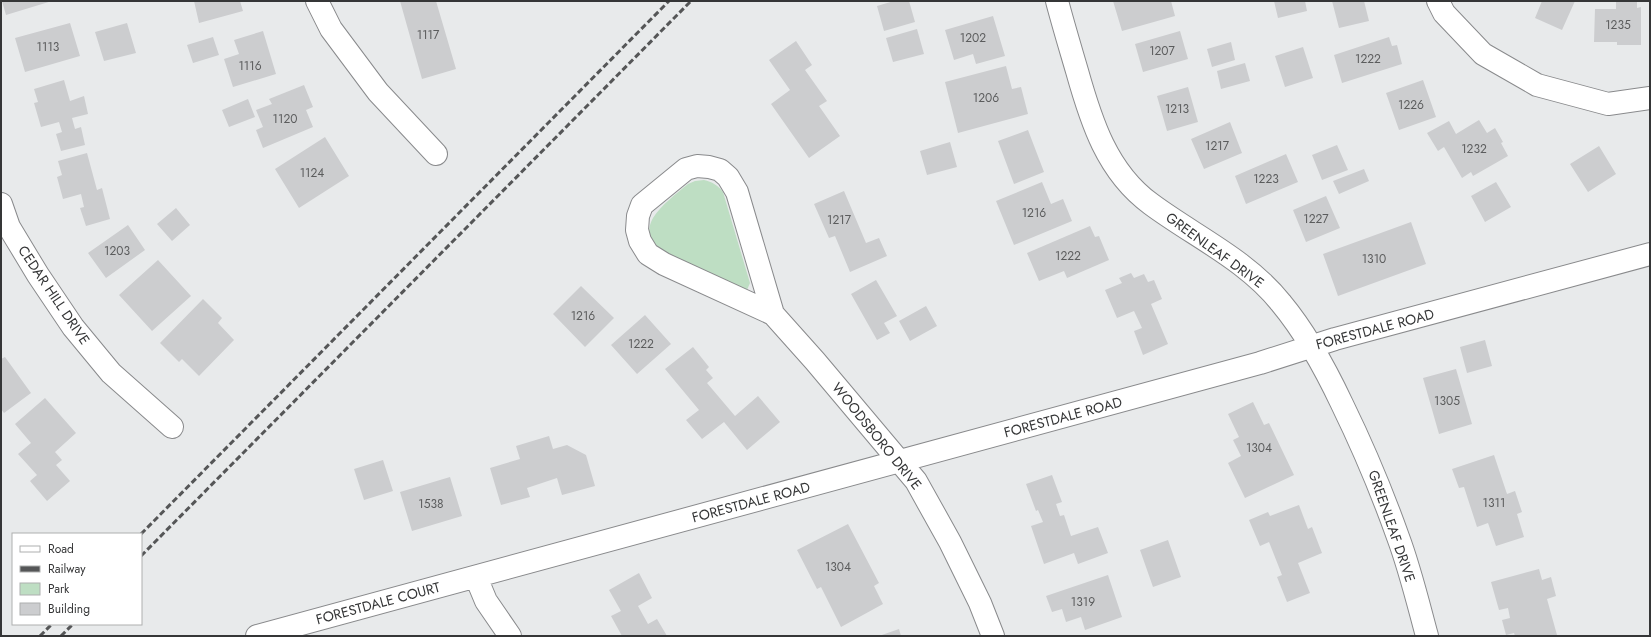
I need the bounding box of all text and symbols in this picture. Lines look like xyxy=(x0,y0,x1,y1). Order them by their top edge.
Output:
house number: 1235 xyxy=(1605,16,1631,34)
house number: 1117 xyxy=(417,26,440,44)
house number: 1202 xyxy=(960,29,986,47)
house number: 1113 xyxy=(37,38,60,56)
house number: 1207 xyxy=(1149,42,1176,60)
house number: 1222 xyxy=(1355,50,1381,68)
house number: 1116 xyxy=(238,57,262,75)
house number: 1206 xyxy=(973,89,999,107)
house number: 1226 xyxy=(1398,96,1424,114)
house number: 1213 xyxy=(1165,100,1190,118)
house number: 1120 xyxy=(273,110,297,128)
house number: 1217 xyxy=(1205,137,1230,155)
house number: 1232 xyxy=(1461,140,1487,158)
house number: 1124 xyxy=(300,164,324,182)
house number: 1223 xyxy=(1253,170,1279,188)
house number: 1216 xyxy=(1022,204,1046,222)
street label: GREENLEAF DRIVE xyxy=(1162,207,1268,293)
house number: 1227 xyxy=(1303,210,1329,228)
house number: 1217 xyxy=(827,211,852,229)
street label: CEDAR HILL DRIVE xyxy=(13,241,95,349)
house number: 1203 xyxy=(104,242,130,260)
house number: 1222 xyxy=(1055,247,1081,265)
house number: 1310 xyxy=(1362,250,1386,268)
street label: FORESTDALE ROAD xyxy=(1314,304,1436,354)
house number: 1216 xyxy=(571,307,595,325)
house number: 1222 xyxy=(628,335,654,353)
street label: WOODSBORO DRIVE xyxy=(827,378,927,494)
street label: FORESTDALE ROAD xyxy=(1002,392,1124,442)
house number: 1305 xyxy=(1434,392,1460,410)
house number: 1304 xyxy=(1246,439,1272,457)
street label: GREENLEAF DRIVE xyxy=(1363,467,1421,585)
street label: FORESTDALE ROAD xyxy=(690,477,812,527)
house number: 1311 xyxy=(1483,494,1505,512)
house number: 1538 xyxy=(418,495,444,513)
legend xyxy=(12,533,142,625)
text: Road xyxy=(48,540,74,558)
house number: 1304 xyxy=(825,558,851,576)
text: Railway xyxy=(48,560,86,578)
street label: FORESTDALE COURT xyxy=(314,577,443,629)
text: Park xyxy=(48,580,70,598)
house number: 1319 xyxy=(1071,593,1095,611)
text: Building xyxy=(48,600,90,618)

